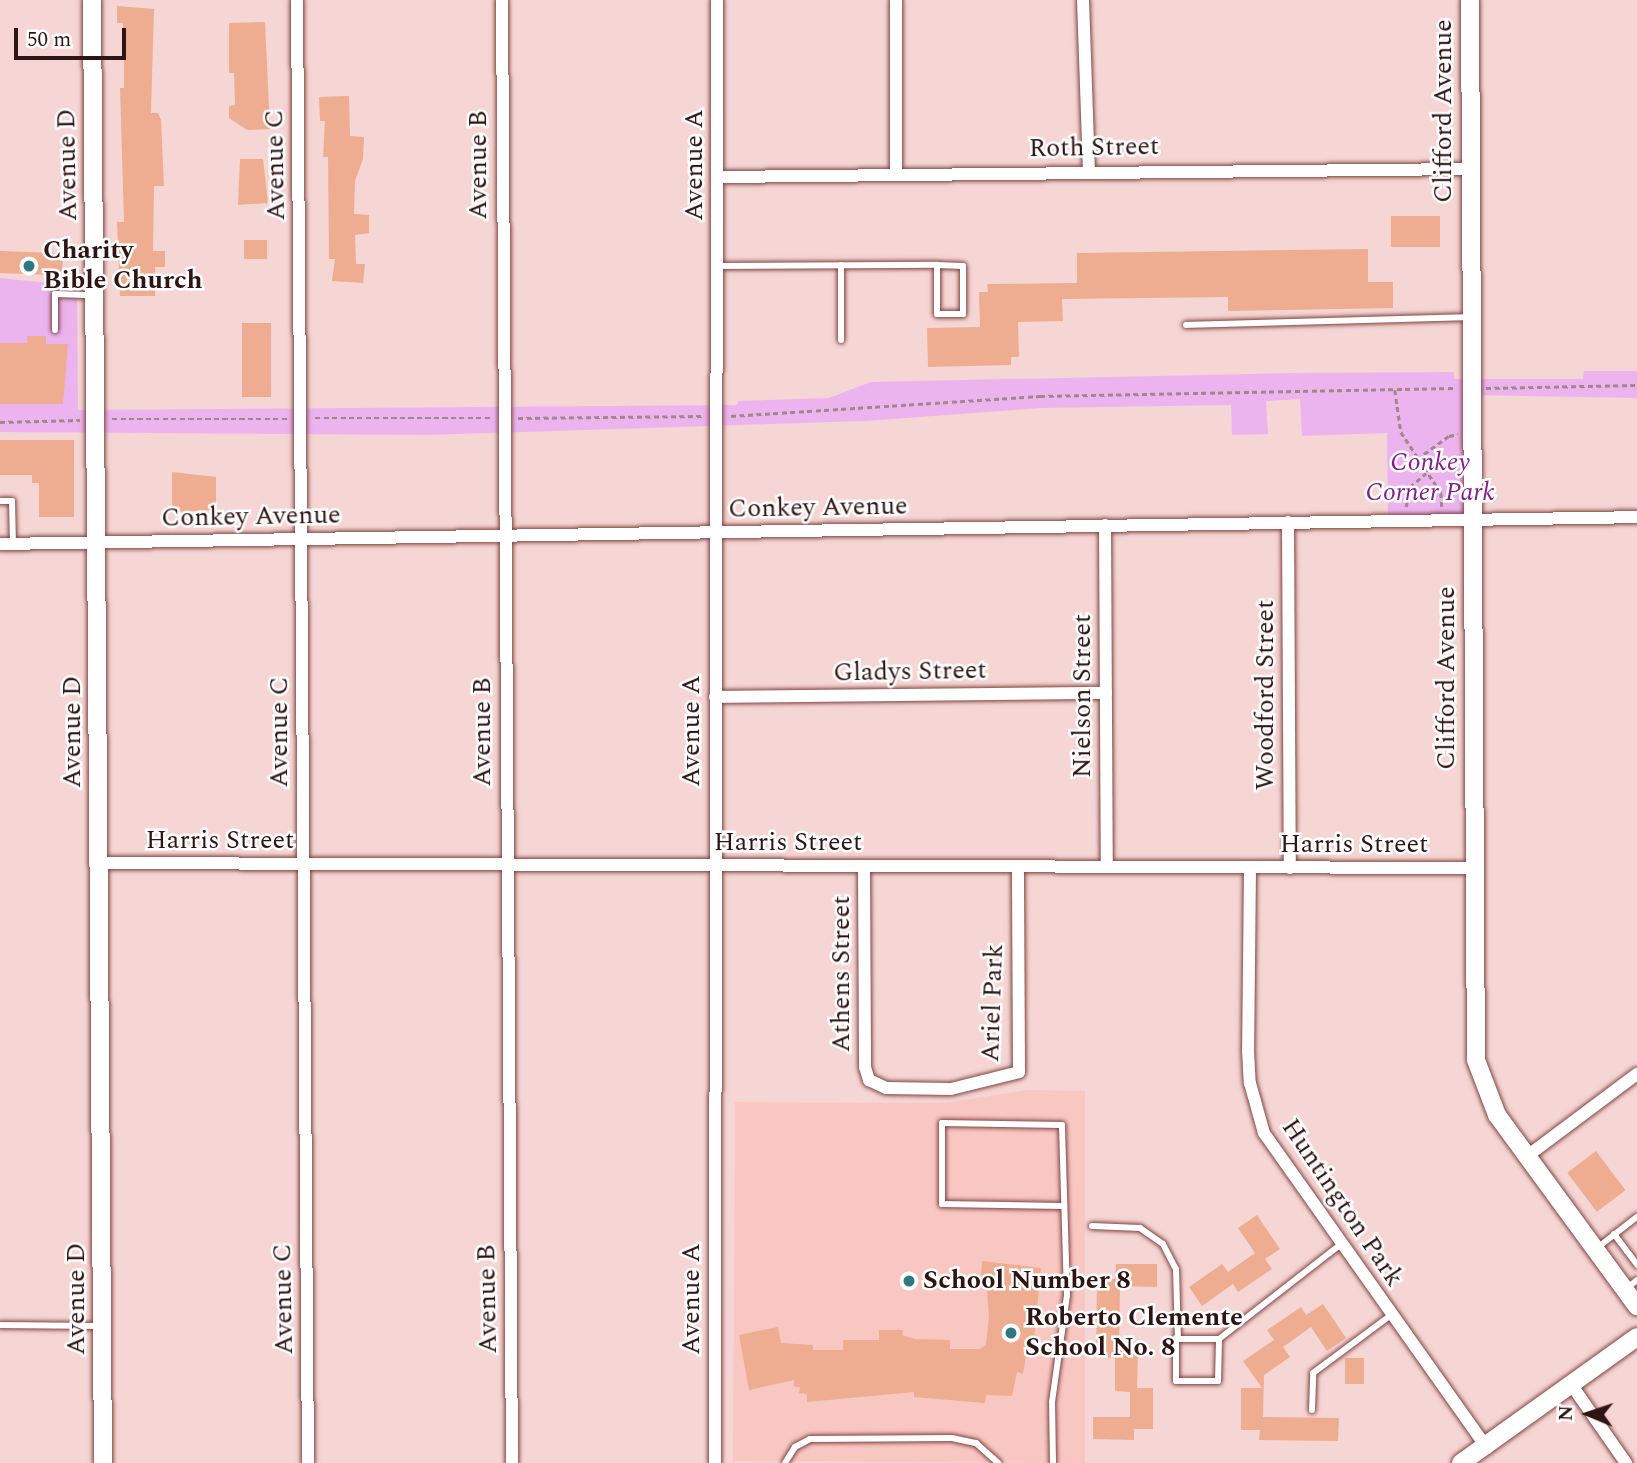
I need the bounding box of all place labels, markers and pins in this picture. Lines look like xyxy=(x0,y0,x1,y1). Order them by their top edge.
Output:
place label: Charity Bible Church xyxy=(43,235,202,296)
marker: Charity Bible Church xyxy=(21,258,37,274)
place label: School Number 8 xyxy=(923,1265,1131,1297)
marker: School Number 8 xyxy=(901,1273,917,1289)
place label: Roberto Clemente School No. 8 xyxy=(1025,1302,1243,1364)
marker: Roberto Clemente School No. 8 xyxy=(1003,1325,1019,1341)

